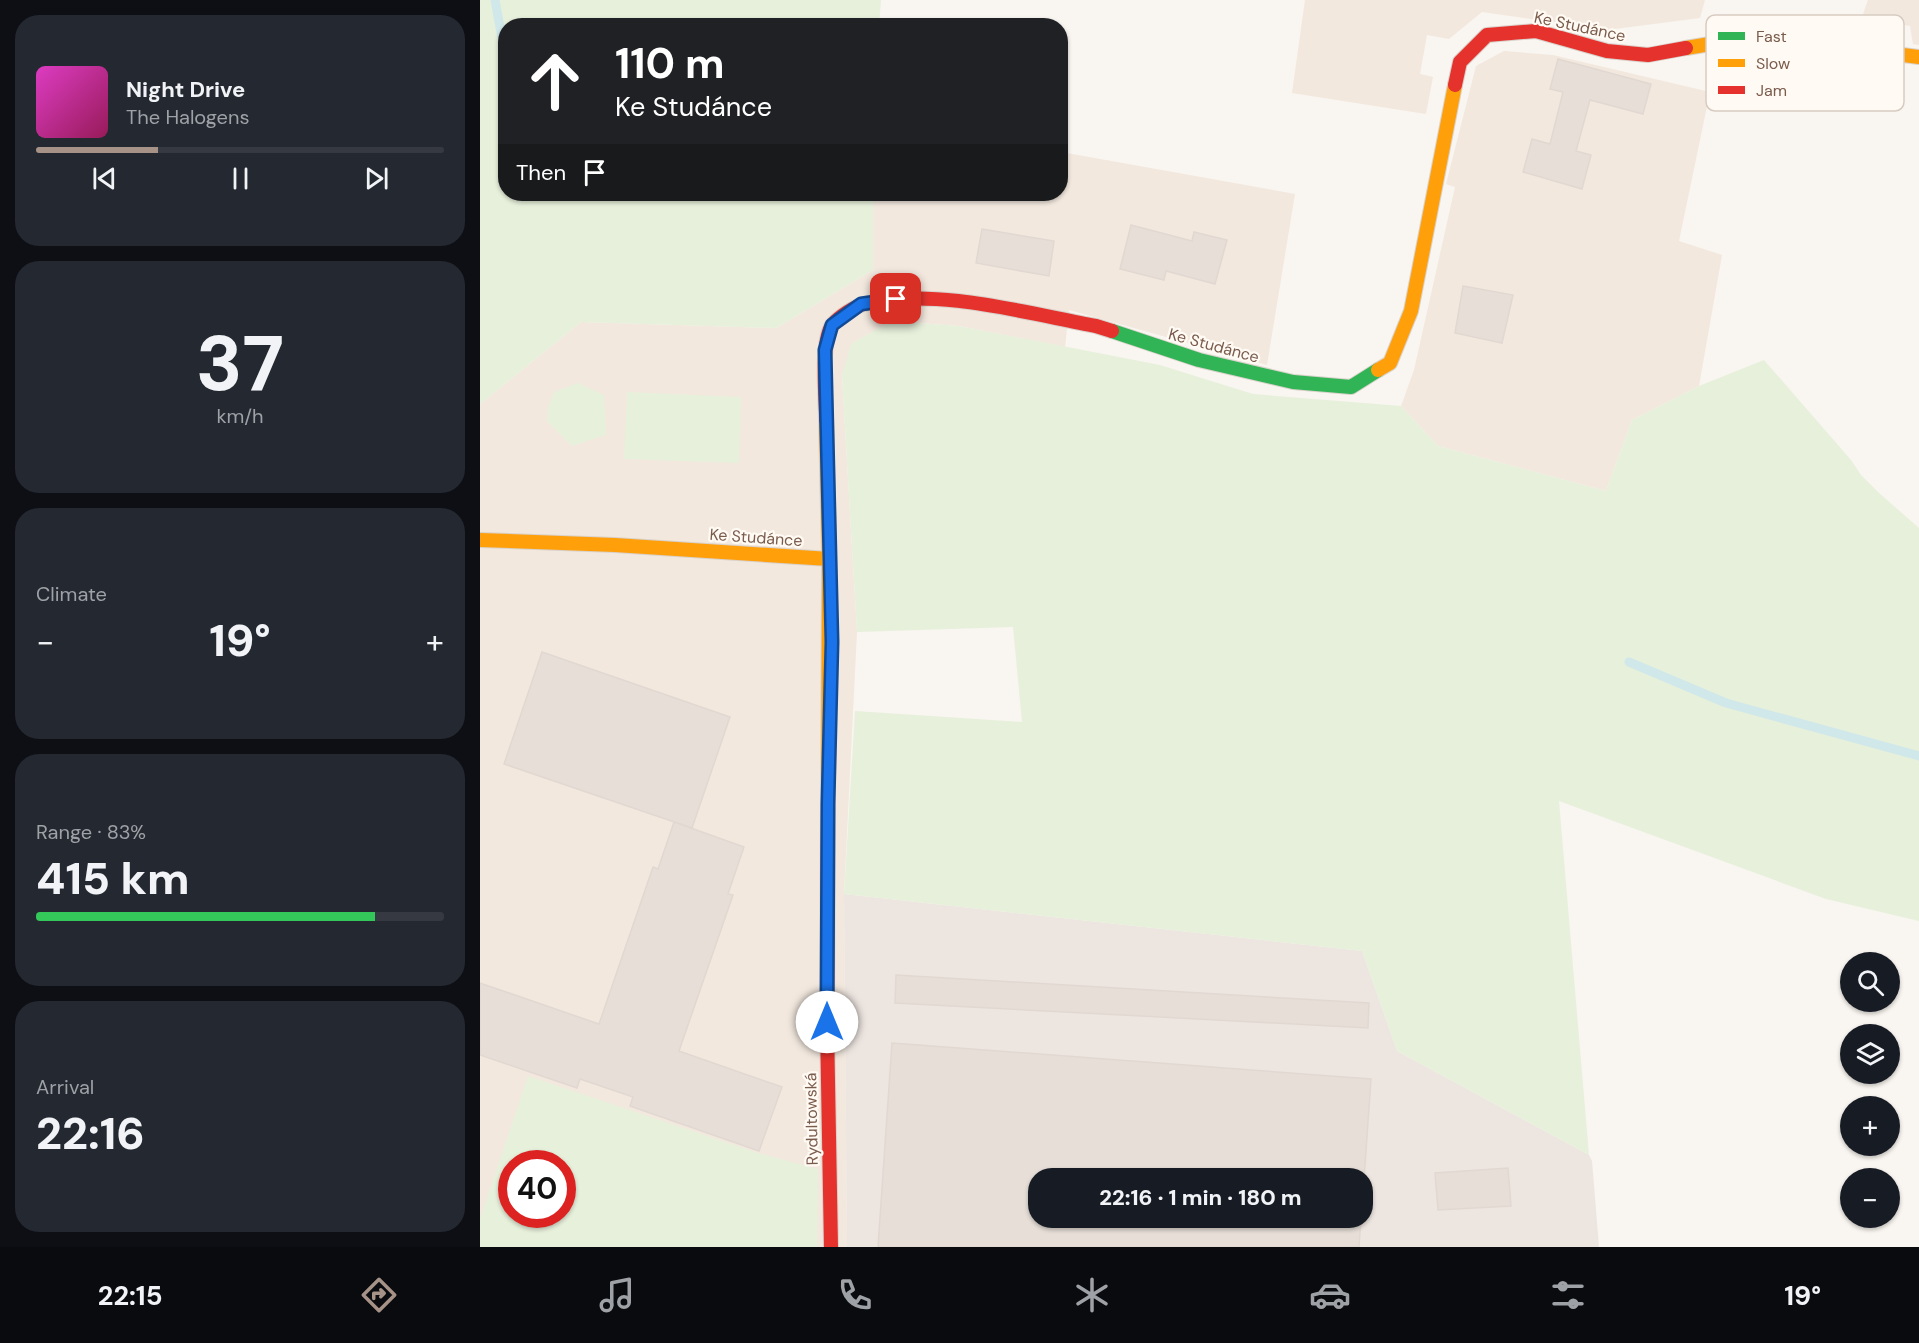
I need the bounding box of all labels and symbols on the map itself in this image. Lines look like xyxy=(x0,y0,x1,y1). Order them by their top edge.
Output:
street label: Ke Studánce xyxy=(1532,7,1628,46)
legend xyxy=(1706,15,1904,111)
text: Fast xyxy=(1756,26,1787,47)
text: Slow xyxy=(1756,53,1790,74)
text: Jam xyxy=(1756,80,1787,101)
pin xyxy=(870,273,921,324)
street label: Ke Studánce xyxy=(1166,323,1262,368)
street label: Ke Studánce xyxy=(709,524,803,551)
position arrow xyxy=(795,990,859,1054)
street label: Rydultowská xyxy=(800,1073,823,1165)
speed limit sign: 40 xyxy=(498,1150,576,1228)

